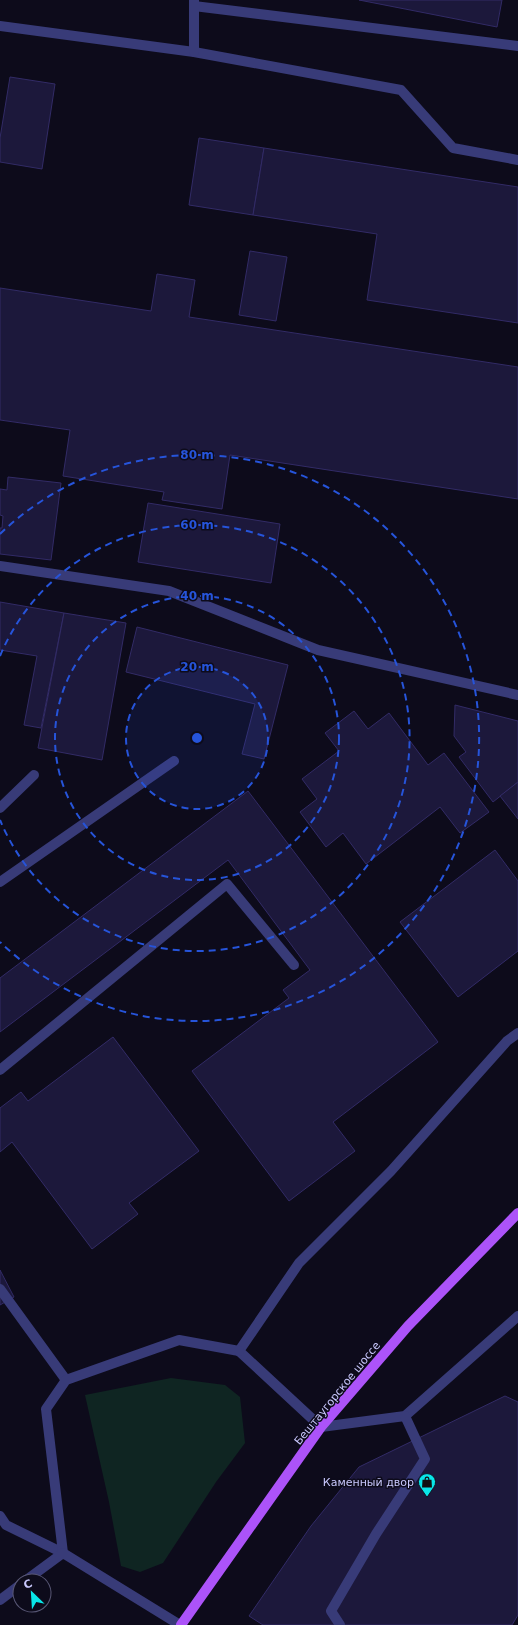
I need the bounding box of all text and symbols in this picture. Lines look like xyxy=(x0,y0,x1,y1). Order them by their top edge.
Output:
text: 80 m xyxy=(180,448,214,462)
text: 60 m xyxy=(180,518,214,532)
text: 40 m xyxy=(180,589,214,603)
text: 20 m xyxy=(180,660,214,674)
centre of rings xyxy=(190,731,204,745)
street label: Бештаугорское шоссе xyxy=(292,1339,383,1447)
shop icon: Каменный двор xyxy=(417,1472,437,1497)
place label: Каменный двор xyxy=(323,1476,414,1489)
north arrow xyxy=(12,1573,52,1613)
text: С xyxy=(22,1577,34,1592)

